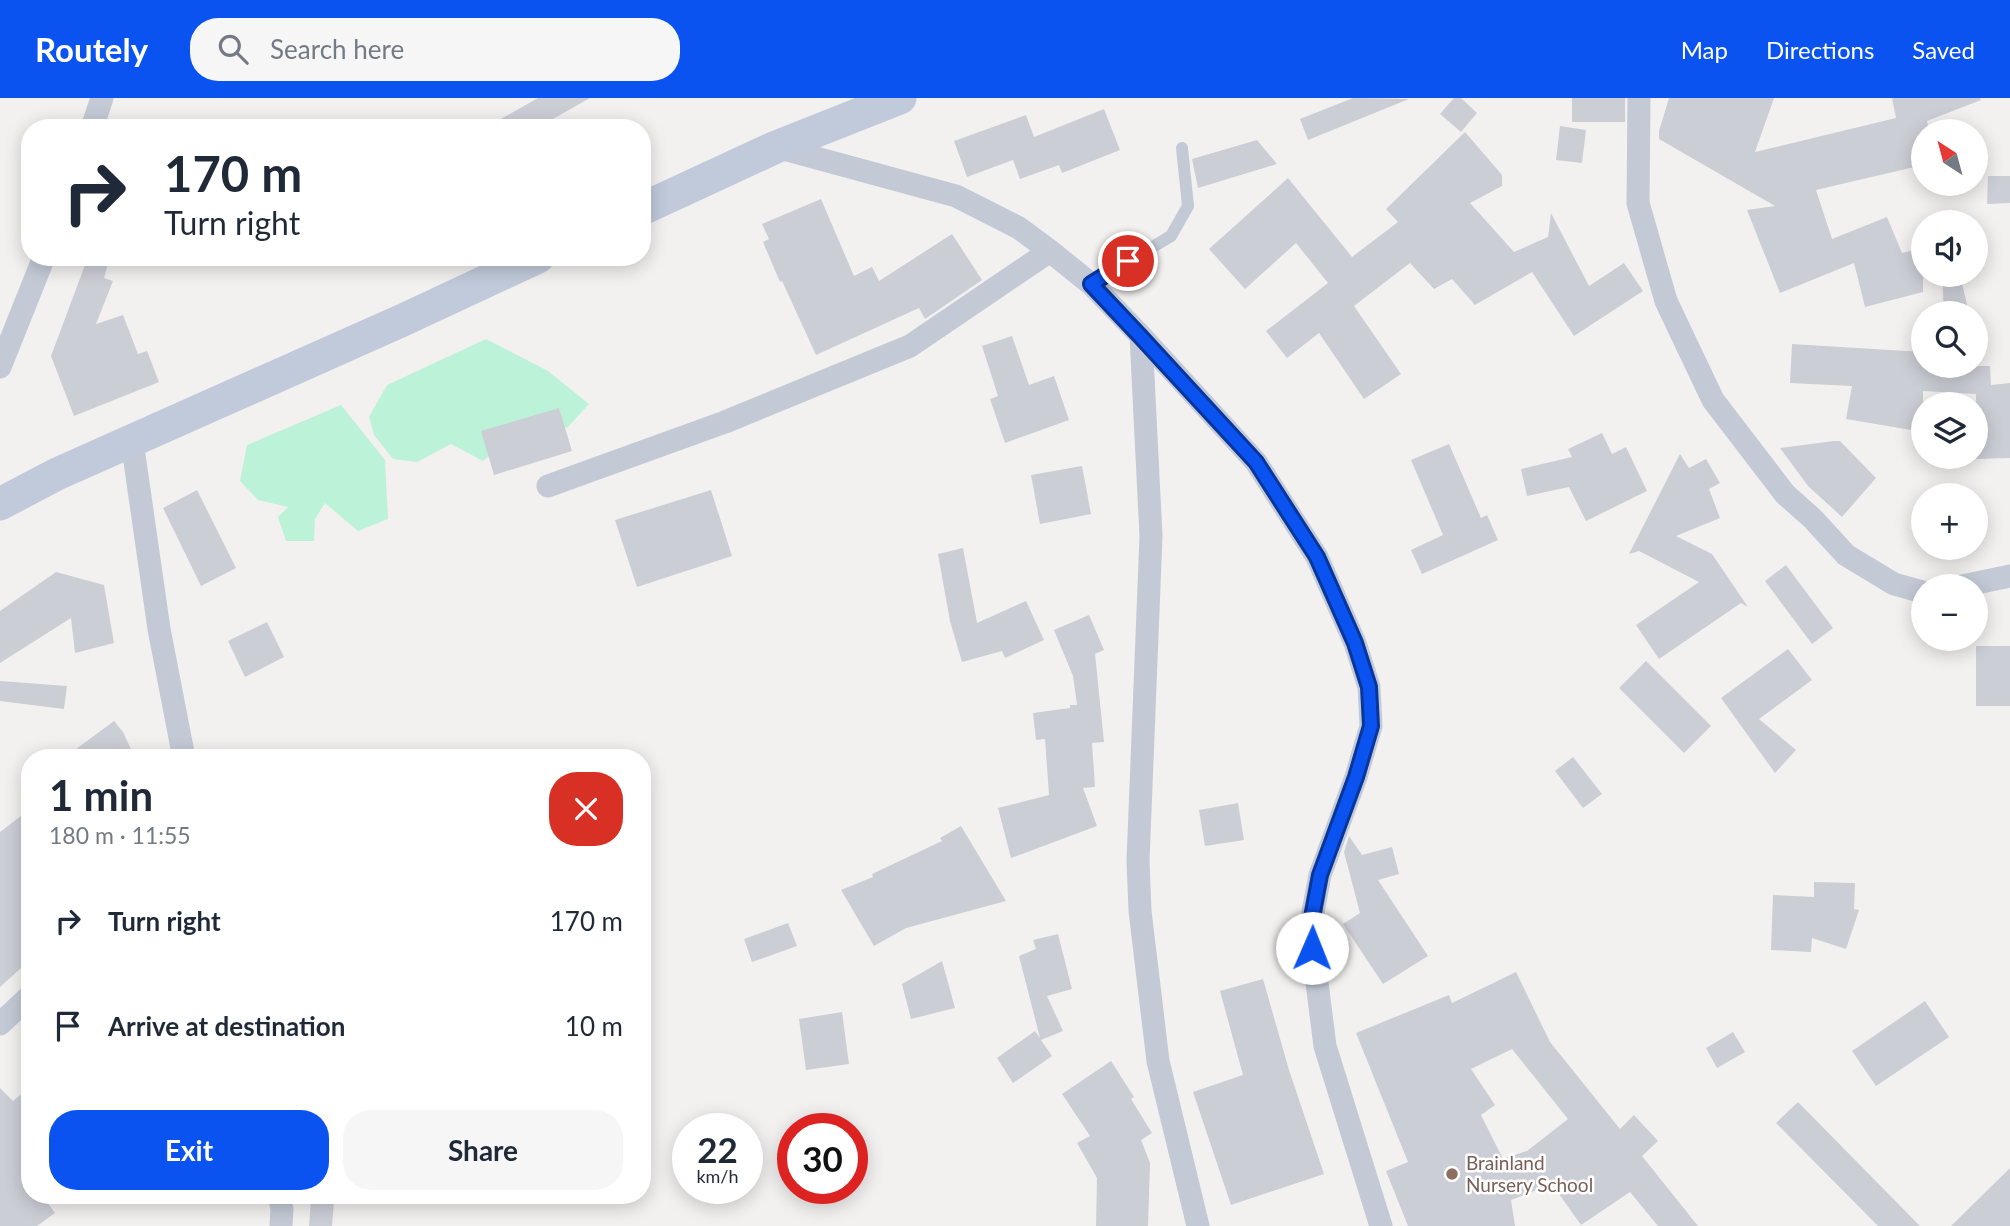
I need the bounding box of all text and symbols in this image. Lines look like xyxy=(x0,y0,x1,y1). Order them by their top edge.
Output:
search box xyxy=(190,18,680,81)
text: Routely xyxy=(35,29,148,69)
icon: search xyxy=(214,30,252,68)
text: Search here xyxy=(270,33,404,65)
text: Map xyxy=(1681,35,1728,64)
text: Directions xyxy=(1766,35,1874,64)
text: Saved xyxy=(1912,35,1975,64)
north arrow xyxy=(1911,119,1988,196)
map controls xyxy=(1911,119,1988,651)
text: 170 m xyxy=(164,144,302,202)
icon: right xyxy=(49,147,140,238)
text: Turn right xyxy=(164,203,300,242)
button: sound xyxy=(1911,210,1988,287)
pin xyxy=(1098,231,1158,291)
icon: arrive xyxy=(1109,242,1147,280)
button: search xyxy=(1911,301,1988,378)
button: layers xyxy=(1911,392,1988,469)
button: + xyxy=(1911,483,1988,560)
button: − xyxy=(1911,574,1988,651)
text: 1 min xyxy=(49,770,153,820)
button: close xyxy=(549,772,623,846)
text: 180 m · 11:55 xyxy=(49,821,191,849)
icon: right xyxy=(49,902,87,940)
text: Turn right xyxy=(108,905,221,937)
text: 170 m xyxy=(550,905,623,937)
position arrow xyxy=(1275,911,1349,985)
icon: arrive xyxy=(49,1007,87,1045)
text: Arrive at destination xyxy=(108,1010,345,1042)
text: 10 m xyxy=(565,1010,623,1042)
button: Exit xyxy=(49,1110,329,1190)
button: Share xyxy=(343,1110,623,1190)
speed limit sign: 30 xyxy=(777,1113,868,1204)
text: 22 xyxy=(697,1128,738,1170)
place label: Brainland Nursery School xyxy=(1466,1151,1593,1196)
text: km/h xyxy=(696,1165,739,1187)
marker: Brainland Nursery School xyxy=(1444,1166,1460,1182)

